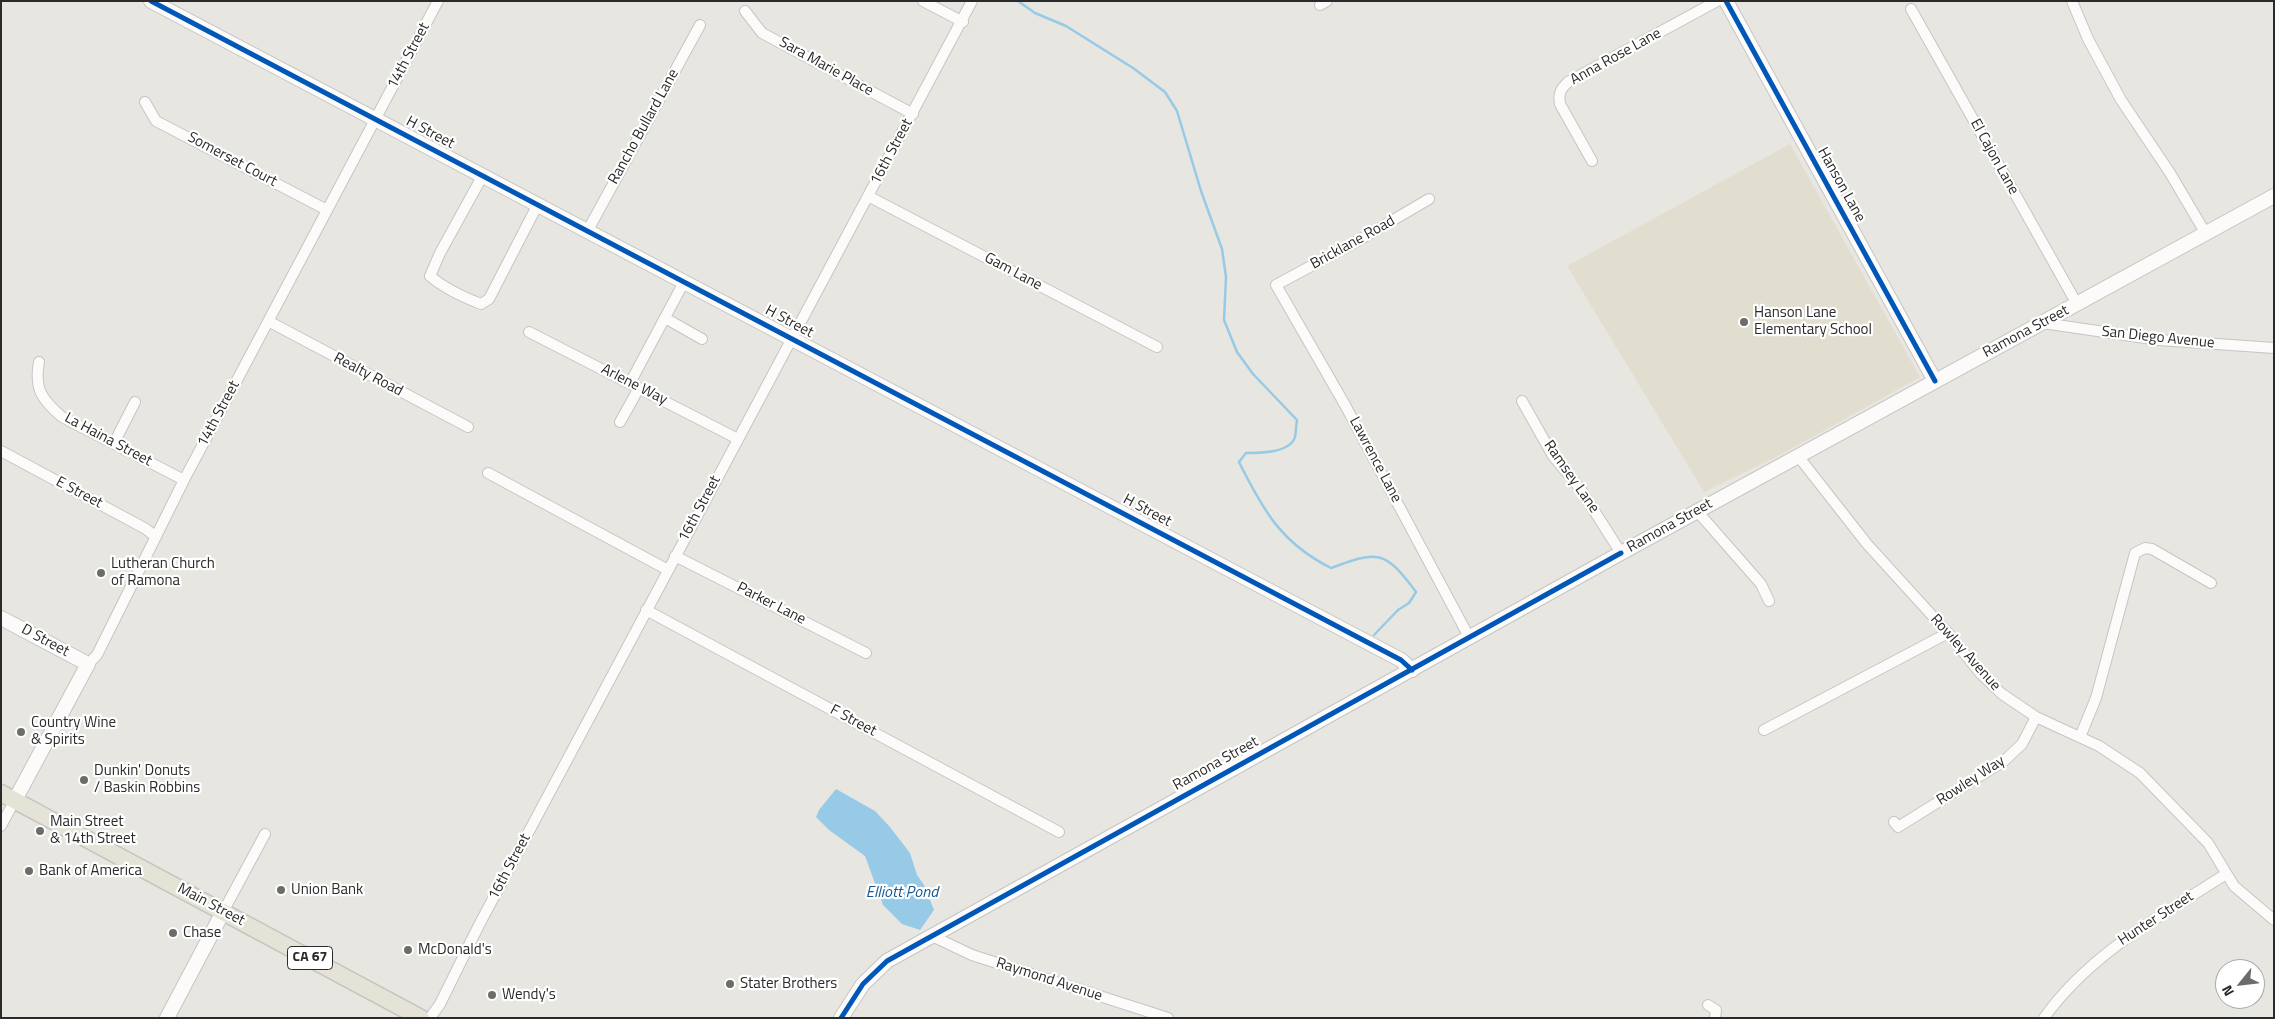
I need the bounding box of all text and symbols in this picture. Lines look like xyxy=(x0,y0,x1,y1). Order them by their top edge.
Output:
street label: 14th Street xyxy=(384,20,434,92)
street label: Anna Rose Lane xyxy=(1567,25,1665,89)
street label: Sara Marie Place xyxy=(776,34,876,100)
street label: Rancho Bullard Lane xyxy=(605,66,683,188)
street label: H Street xyxy=(403,113,457,153)
street label: 16th Street xyxy=(867,116,917,188)
street label: El Cajon Lane xyxy=(1966,116,2022,198)
street label: Somerset Court xyxy=(184,129,280,191)
street label: Hanson Lane xyxy=(1813,145,1869,225)
street label: Bricklane Road xyxy=(1308,212,1398,274)
street label: Gam Lane xyxy=(981,249,1045,295)
street label: H Street xyxy=(762,302,816,342)
street label: Ramona Street xyxy=(1980,302,2072,362)
place label: Hanson Lane Elementary School xyxy=(1754,304,1872,339)
marker: Hanson Lane Elementary School xyxy=(1738,316,1750,328)
street label: San Diego Avenue xyxy=(2101,323,2215,353)
street label: Realty Road xyxy=(330,349,406,401)
street label: Arlene Way xyxy=(598,361,670,409)
street label: 14th Street xyxy=(194,378,244,450)
street label: La Haina Street xyxy=(61,409,155,471)
street label: Lawrence Lane xyxy=(1345,414,1405,506)
street label: Ramsey Lane xyxy=(1539,437,1603,517)
street label: E Street xyxy=(53,473,105,513)
street label: 16th Street xyxy=(675,473,725,545)
street label: H Street xyxy=(1120,491,1174,531)
street label: Ramona Street xyxy=(1624,495,1716,557)
place label: Lutheran Church of Ramona xyxy=(111,555,215,590)
marker: Lutheran Church of Ramona xyxy=(95,567,107,579)
street label: Parker Lane xyxy=(734,579,808,629)
street label: Rowley Avenue xyxy=(1926,611,2004,695)
street label: D Street xyxy=(18,621,72,661)
street label: F Street xyxy=(827,701,879,741)
place label: Country Wine & Spirits xyxy=(31,714,116,749)
marker: Country Wine & Spirits xyxy=(15,726,27,738)
street label: Ramona Street xyxy=(1170,733,1262,795)
street label: Rowley Way xyxy=(1934,752,2008,810)
place label: Dunkin' Donuts / Baskin Robbins xyxy=(94,762,200,797)
marker: Dunkin' Donuts / Baskin Robbins xyxy=(78,774,90,786)
place label: Main Street & 14th Street xyxy=(50,813,136,848)
marker: Main Street & 14th Street xyxy=(34,825,46,837)
street label: 16th Street xyxy=(485,831,535,903)
place label: Bank of America xyxy=(39,862,142,880)
marker: Bank of America xyxy=(23,865,35,877)
street label: Main Street xyxy=(174,880,248,930)
place label: Union Bank xyxy=(291,881,363,899)
water label: Elliott Pond xyxy=(866,883,938,903)
marker: Union Bank xyxy=(275,884,287,896)
street label: Hunter Street xyxy=(2115,888,2197,950)
place label: Chase xyxy=(183,924,221,942)
marker: Chase xyxy=(167,927,179,939)
place label: McDonald's xyxy=(418,941,492,959)
marker: McDonald's xyxy=(402,944,414,956)
road number: CA 67 xyxy=(288,946,332,970)
street label: Raymond Avenue xyxy=(994,954,1104,1006)
north arrow xyxy=(2215,959,2265,1009)
place label: Stater Brothers xyxy=(740,975,837,993)
marker: Stater Brothers xyxy=(724,978,736,990)
text: N xyxy=(2216,982,2239,1000)
place label: Wendy's xyxy=(502,986,556,1004)
marker: Wendy's xyxy=(486,989,498,1001)

